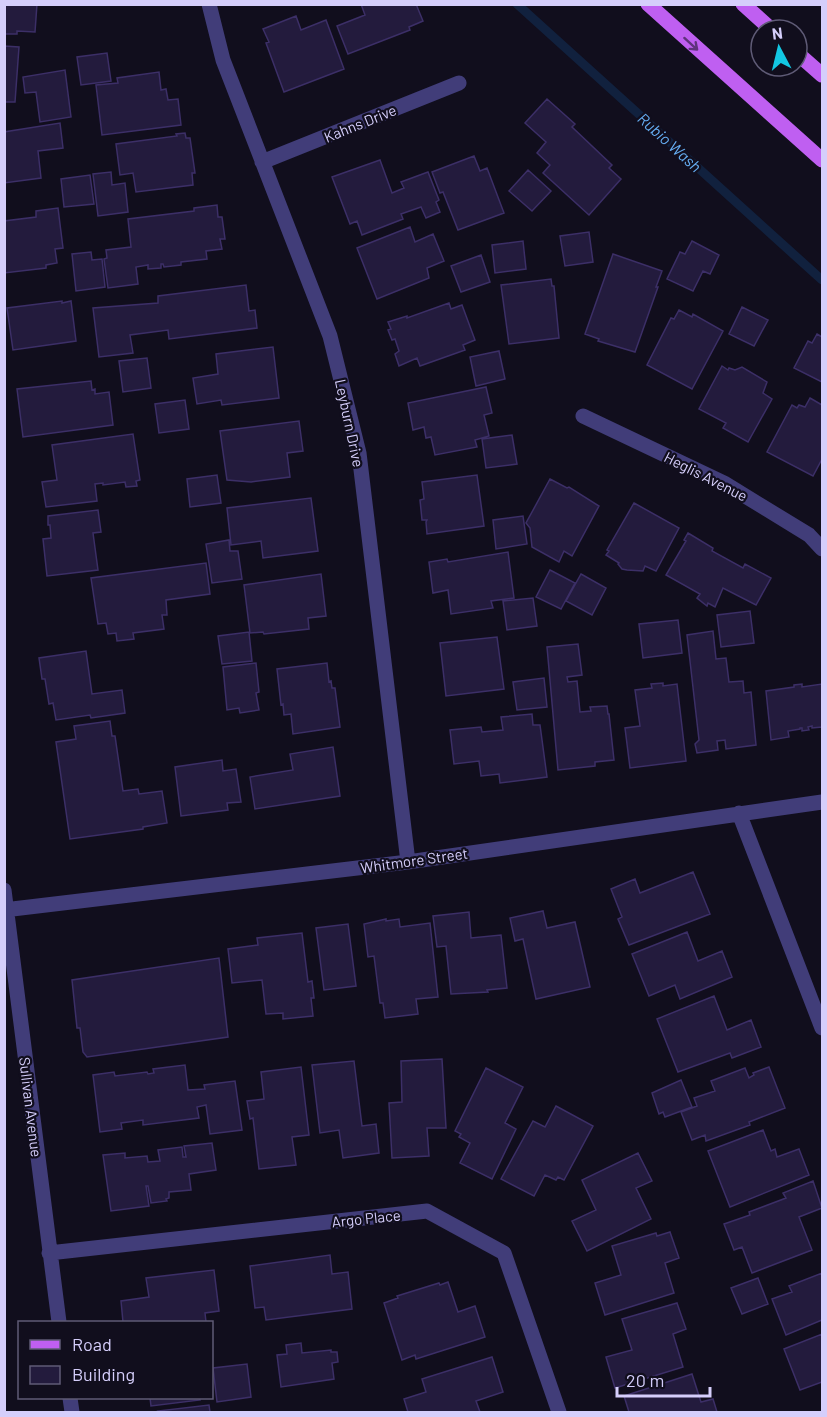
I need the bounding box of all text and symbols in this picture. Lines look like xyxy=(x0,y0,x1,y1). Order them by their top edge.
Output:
north arrow xyxy=(749,18,809,78)
text: N xyxy=(771,23,784,43)
one-way arrow xyxy=(684,37,699,51)
street label: Kahns Drive xyxy=(321,100,399,146)
water label: Rubio Wash xyxy=(634,108,706,176)
street label: Leyburn Drive xyxy=(332,377,368,469)
street label: Heglis Avenue xyxy=(661,447,751,505)
street label: Whitmore Street xyxy=(359,844,469,876)
street label: Sullivan Avenue xyxy=(16,1056,46,1158)
street label: Argo Place xyxy=(331,1205,401,1231)
legend xyxy=(18,1321,213,1399)
text: Road xyxy=(72,1333,112,1355)
scale bar xyxy=(617,1360,710,1398)
text: Building xyxy=(72,1363,135,1385)
text: 20 m xyxy=(626,1369,664,1391)

